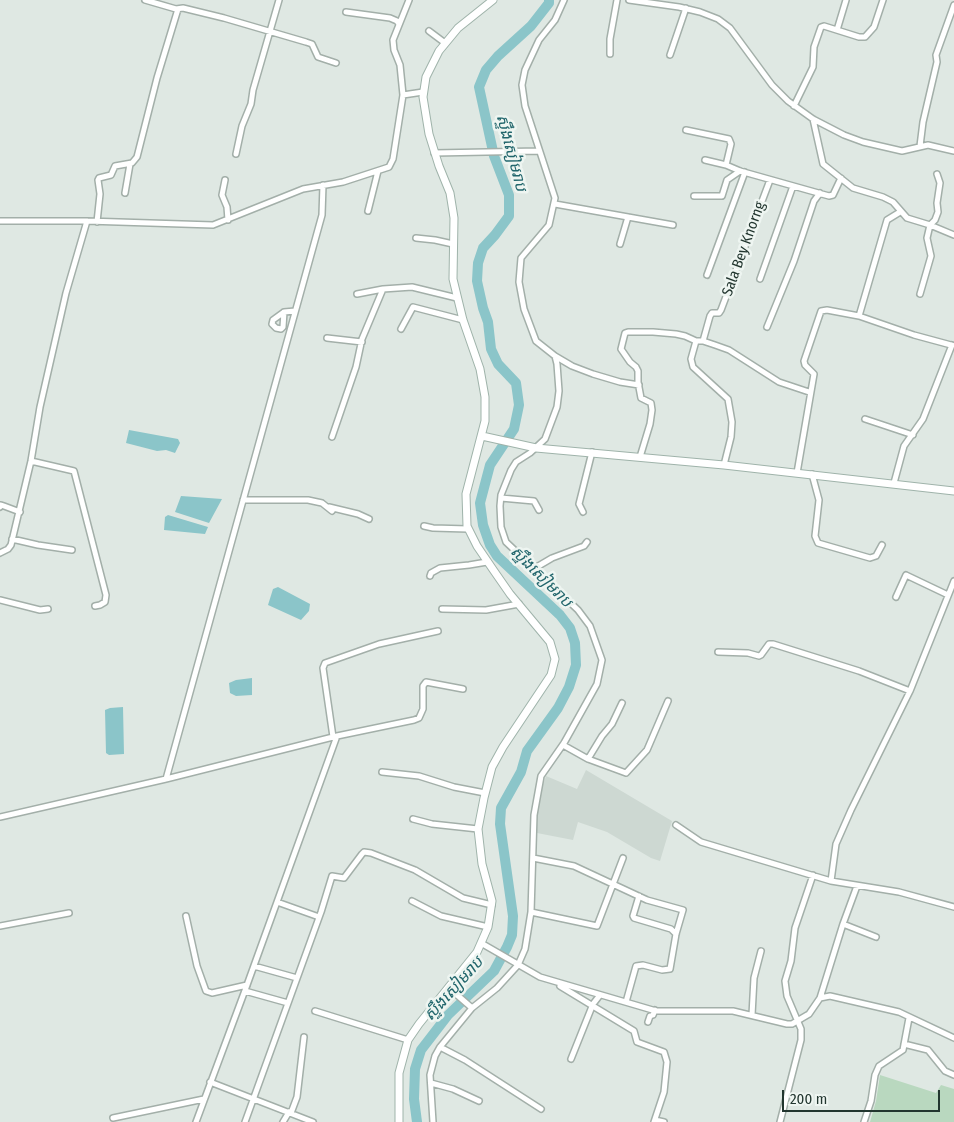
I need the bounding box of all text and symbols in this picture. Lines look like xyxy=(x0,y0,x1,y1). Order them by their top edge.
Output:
water label: ស្ទឹងសៀមរាប xyxy=(491,112,531,194)
street label: Sala Bey Knorng xyxy=(719,199,769,299)
water label: ស្ទឹងសៀមរាប xyxy=(506,542,576,612)
water label: ស្ទឹងសៀមរាប xyxy=(420,953,488,1025)
scale bar xyxy=(784,1080,942,1112)
text: 200 m xyxy=(790,1090,827,1108)

